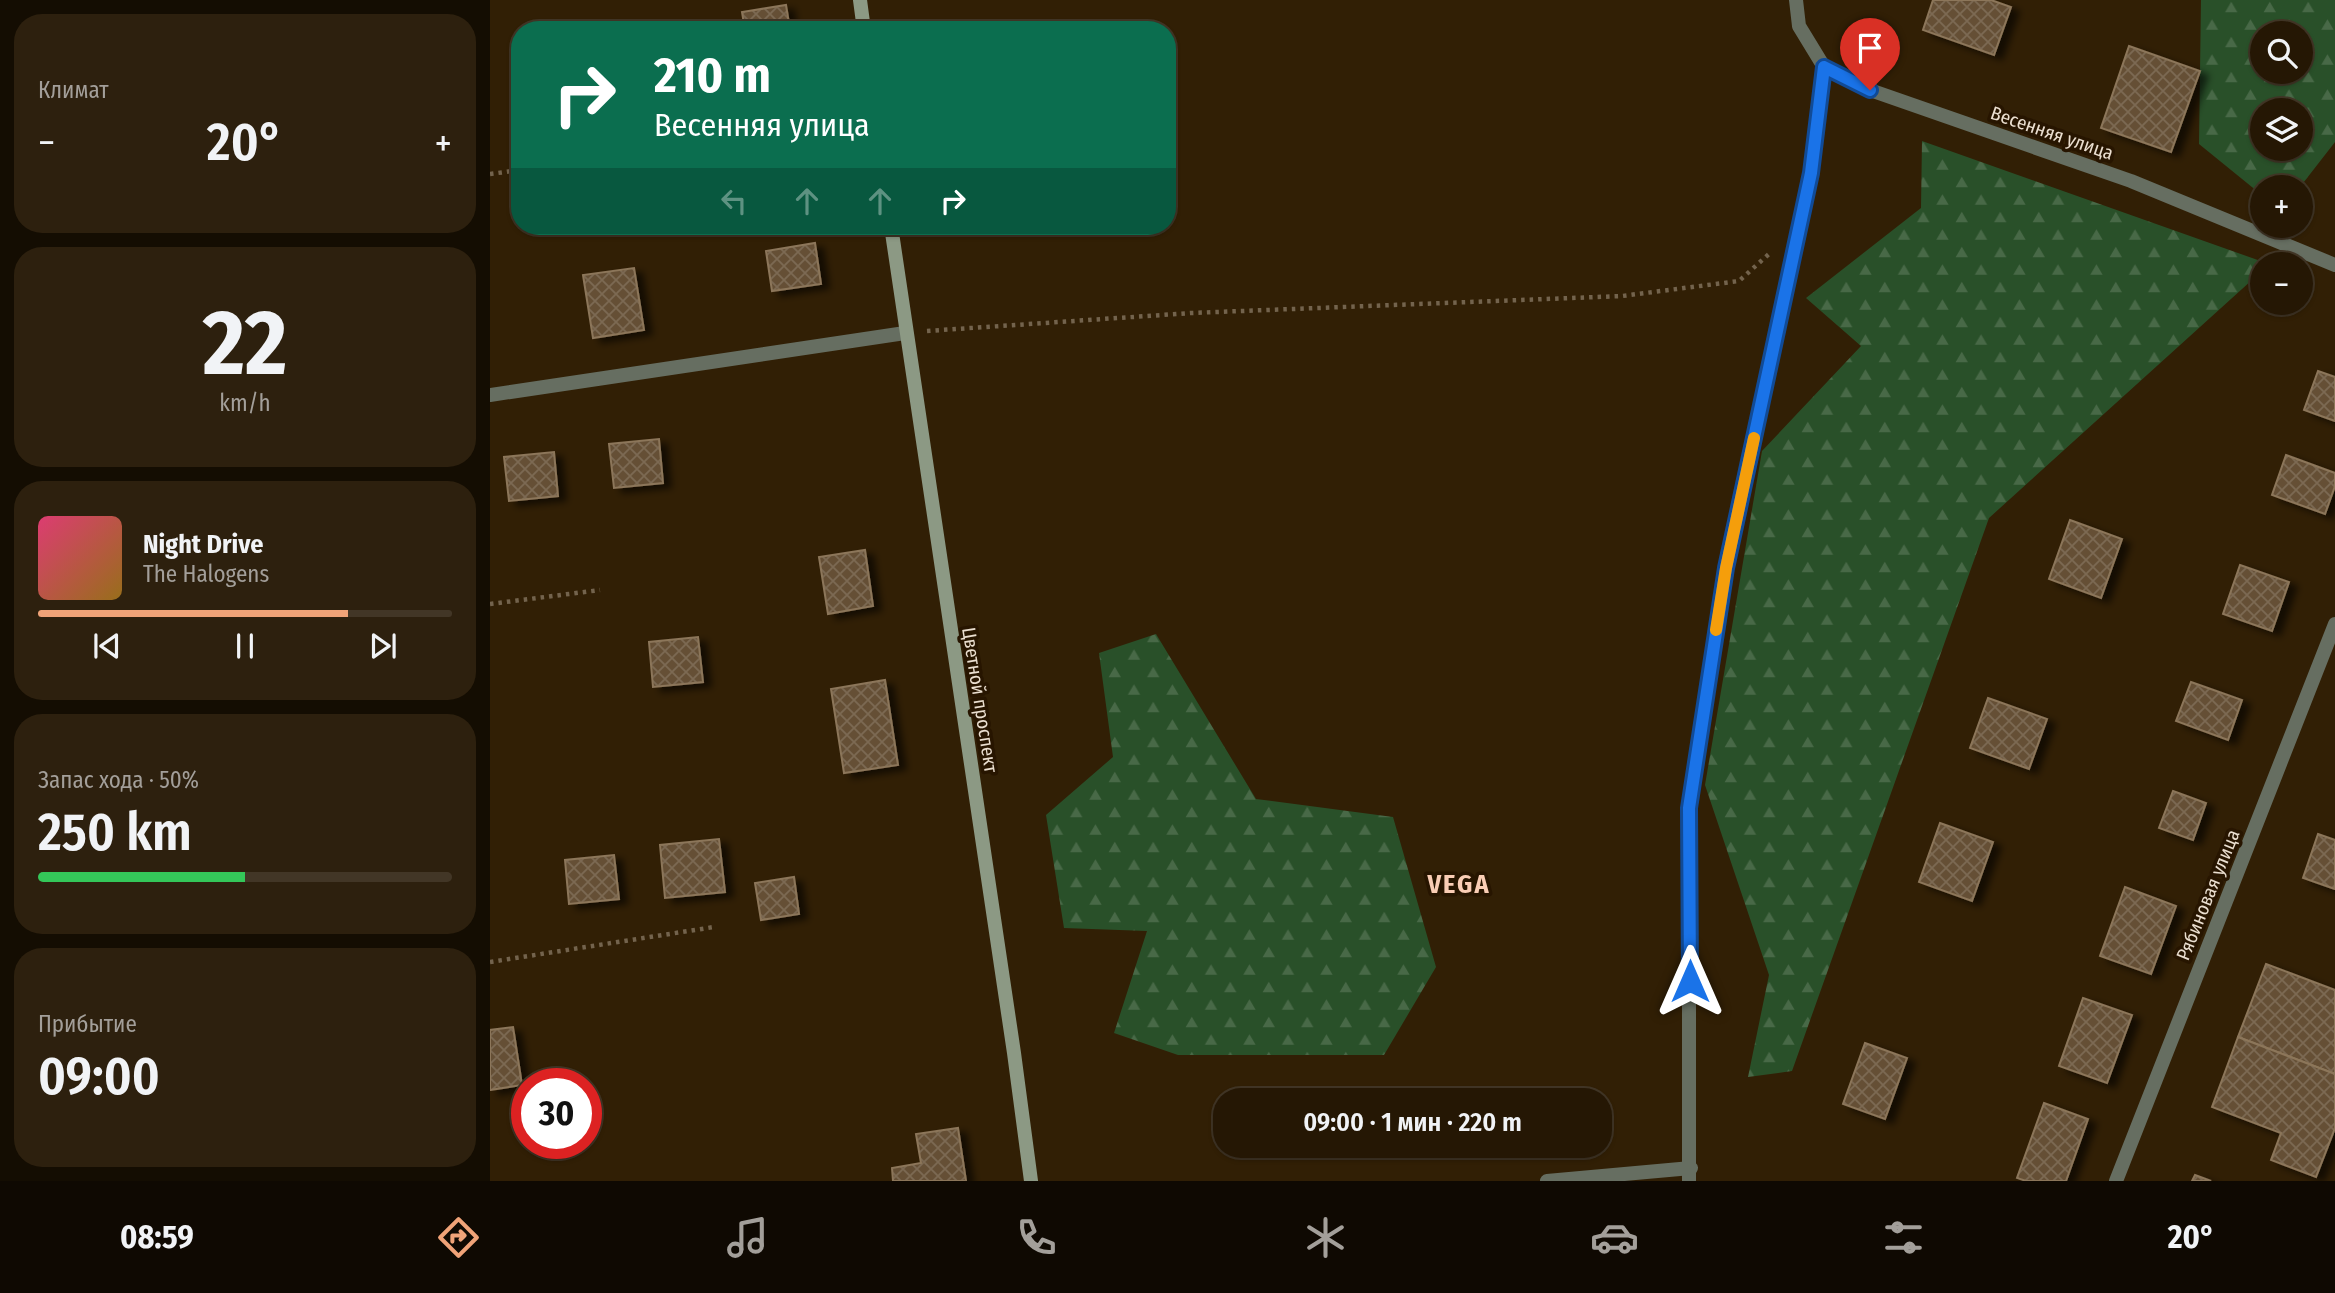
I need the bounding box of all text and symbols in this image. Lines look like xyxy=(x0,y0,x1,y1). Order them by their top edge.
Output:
pin xyxy=(1840,18,1900,90)
map controls xyxy=(2250,21,2313,315)
button: search xyxy=(2250,21,2313,84)
icon: arrive xyxy=(1851,29,1889,67)
text: 210 m xyxy=(654,46,771,105)
icon: right xyxy=(539,49,630,140)
text: Климат xyxy=(38,76,109,104)
button: layers xyxy=(2250,98,2313,161)
street label: Весенняя улица xyxy=(1988,101,2116,165)
text: Весенняя улица xyxy=(654,106,870,144)
text: 20° xyxy=(207,111,283,174)
text: − xyxy=(38,120,55,166)
text: + xyxy=(435,120,452,166)
button: + xyxy=(2250,175,2313,238)
icon: left xyxy=(715,182,753,220)
icon: ahead xyxy=(788,182,826,220)
icon: ahead xyxy=(861,182,899,220)
icon: right xyxy=(934,182,972,220)
button: − xyxy=(2250,252,2313,315)
text: 22 xyxy=(203,289,287,398)
text: km/h xyxy=(219,389,271,417)
text: Night Drive xyxy=(143,529,263,560)
text: The Halogens xyxy=(143,560,269,588)
street label: Цветной проспект xyxy=(957,626,1003,775)
icon: previous xyxy=(88,627,126,665)
icon: pause xyxy=(226,627,264,665)
icon: next xyxy=(364,627,402,665)
text: Запас хода · 50% xyxy=(38,766,199,794)
text: 250 km xyxy=(38,801,192,864)
street label: Рябиновая улица xyxy=(2171,826,2245,964)
district label: VEGA xyxy=(1426,869,1491,900)
position arrow xyxy=(1653,944,1727,1018)
text: Прибытие xyxy=(38,1010,137,1038)
text: 09:00 xyxy=(38,1045,160,1108)
speed limit sign: 30 xyxy=(511,1068,602,1159)
text: 09:00 · 1 мин · 220 m xyxy=(1303,1107,1522,1138)
icon: directions xyxy=(434,1213,483,1262)
icon: music xyxy=(723,1213,772,1262)
icon: phone xyxy=(1012,1213,1061,1262)
icon: climate xyxy=(1301,1213,1350,1262)
icon: car xyxy=(1590,1213,1639,1262)
icon: filters xyxy=(1879,1213,1928,1262)
text: 08:59 xyxy=(120,1218,194,1256)
text: 20° xyxy=(2168,1218,2215,1256)

